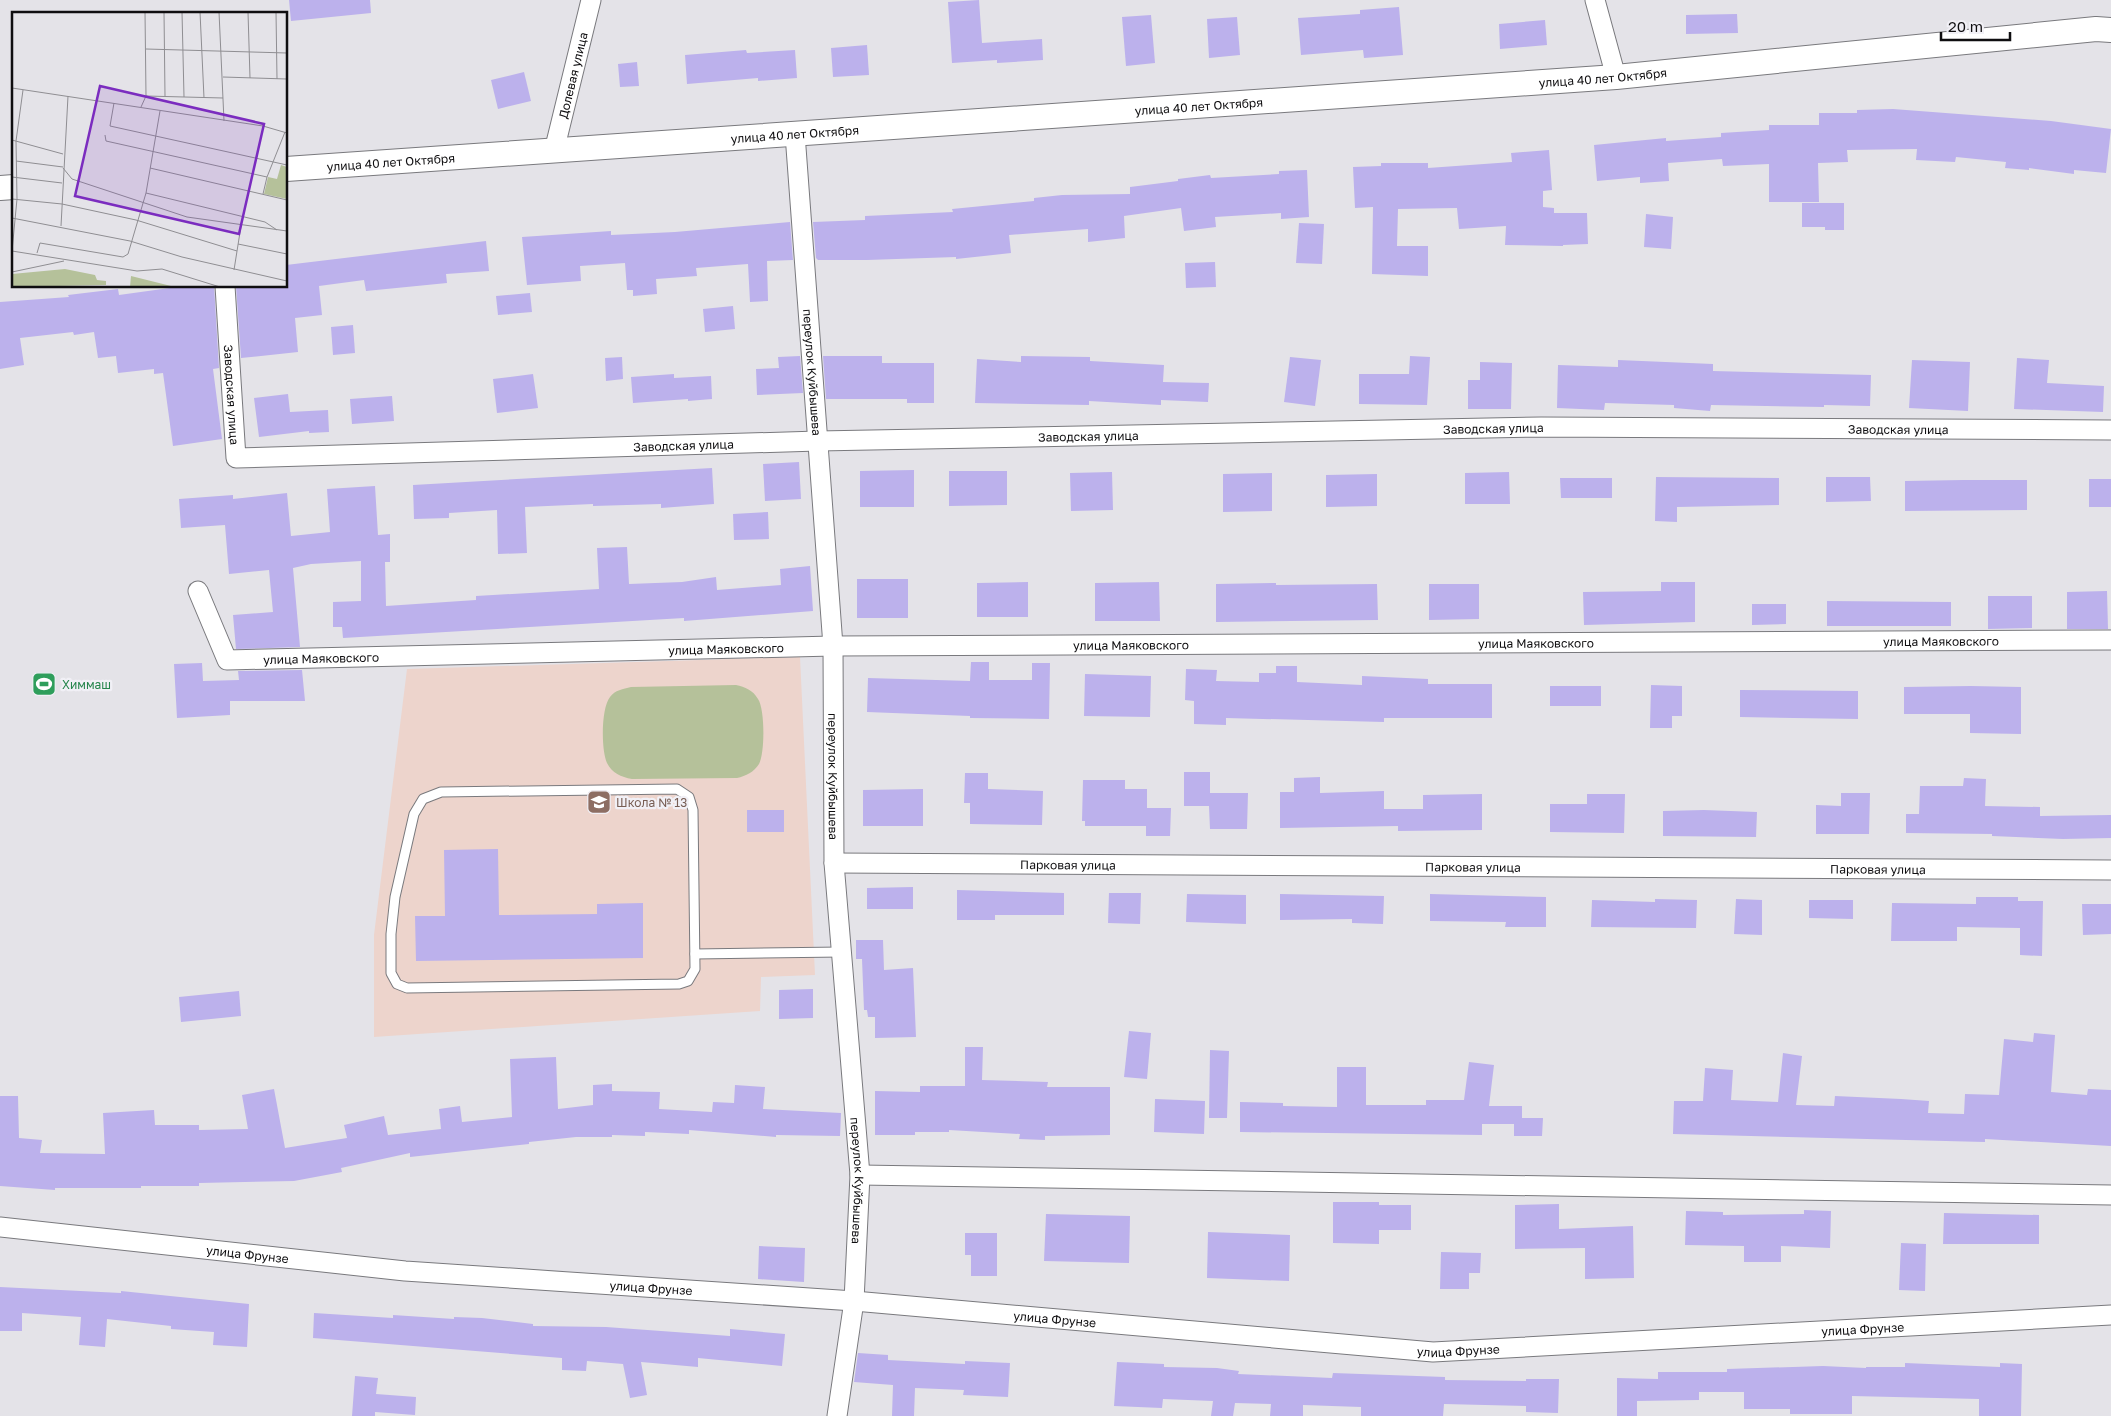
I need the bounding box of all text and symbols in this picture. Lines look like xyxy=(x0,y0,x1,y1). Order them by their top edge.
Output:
scale bar xyxy=(1941,10,2010,42)
inset map xyxy=(12,12,288,288)
text: 20 m xyxy=(1948,17,1983,35)
street label: Долевая улица xyxy=(555,31,590,120)
street label: улица 40 лет Октября xyxy=(1538,64,1668,90)
street label: улица 40 лет Октября xyxy=(1134,94,1263,118)
street label: улица 40 лет Октября xyxy=(730,122,859,146)
street label: улица 40 лет Октября xyxy=(326,150,455,174)
street label: переулок Куйбышева xyxy=(801,308,825,436)
street label: Заводская улица xyxy=(221,344,243,446)
street label: Заводская улица xyxy=(1443,419,1544,436)
street label: Заводская улица xyxy=(1848,421,1949,437)
street label: Заводская улица xyxy=(1038,427,1139,444)
street label: Заводская улица xyxy=(633,436,734,454)
street label: улица Маяковского xyxy=(1883,633,1999,649)
street label: улица Маяковского xyxy=(1478,635,1594,650)
street label: улица Маяковского xyxy=(1073,637,1189,652)
street label: улица Маяковского xyxy=(668,640,784,657)
street label: улица Маяковского xyxy=(263,649,379,667)
sports icon: Химмаш xyxy=(31,671,57,697)
place label: Химмаш xyxy=(62,677,111,692)
street label: переулок Куйбышева xyxy=(826,713,841,840)
school or university icon: Школа № 13 xyxy=(586,789,612,815)
place label: Школа № 13 xyxy=(616,795,687,810)
street label: Парковая улица xyxy=(1020,857,1116,872)
street label: Парковая улица xyxy=(1425,859,1521,874)
street label: Парковая улица xyxy=(1830,861,1926,876)
street label: переулок Куйбышева xyxy=(848,1117,868,1244)
street label: улица Фрунзе xyxy=(205,1242,290,1266)
street label: улица Фрунзе xyxy=(609,1277,693,1298)
street label: улица Фрунзе xyxy=(1013,1308,1097,1330)
street label: улица Фрунзе xyxy=(1821,1319,1905,1338)
street label: улица Фрунзе xyxy=(1416,1341,1500,1360)

